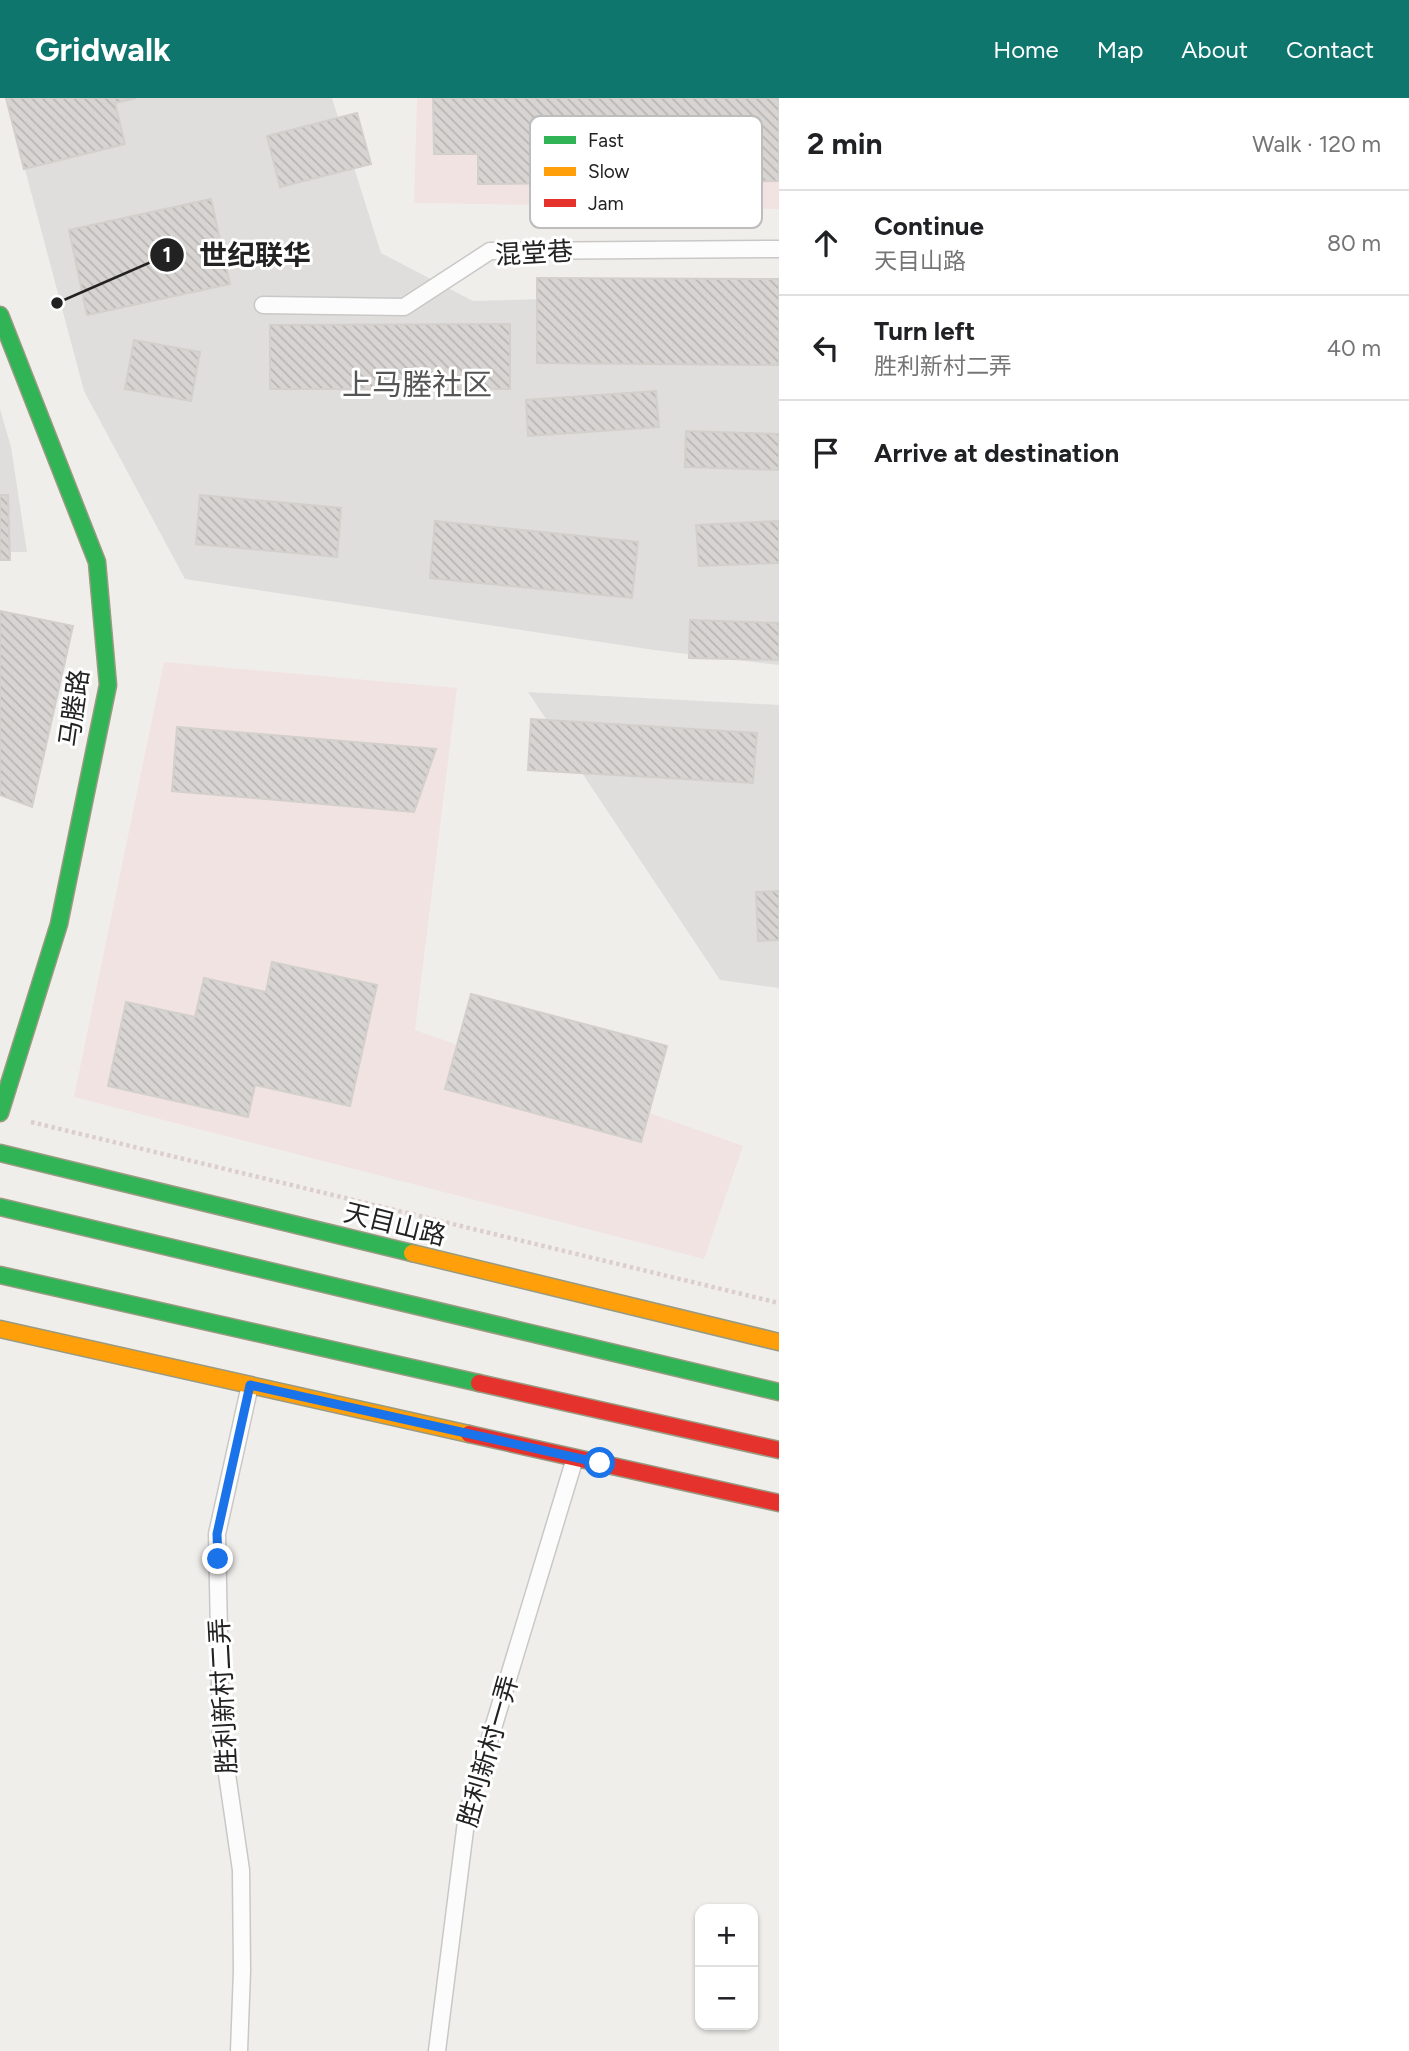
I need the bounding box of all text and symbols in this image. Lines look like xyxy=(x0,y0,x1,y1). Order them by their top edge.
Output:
text: Gridwalk xyxy=(35,30,171,69)
text: Home xyxy=(993,35,1059,64)
text: Map xyxy=(1097,35,1143,64)
text: About xyxy=(1181,35,1248,64)
text: Contact xyxy=(1286,35,1374,64)
legend xyxy=(530,116,762,228)
text: 2 min xyxy=(807,125,883,162)
text: Fast xyxy=(588,129,624,152)
text: Walk · 120 m xyxy=(1252,130,1381,158)
text: Slow xyxy=(588,160,630,183)
text: Jam xyxy=(588,192,624,215)
text: Continue xyxy=(874,210,984,242)
icon: ahead xyxy=(807,224,845,262)
text: 80 m xyxy=(1327,229,1381,257)
callout: 世纪联华 xyxy=(150,230,325,279)
street label: 混堂巷 xyxy=(494,235,574,271)
text: 世纪联华 xyxy=(199,238,311,272)
text: 1 xyxy=(163,242,171,267)
text: 天目山路 xyxy=(874,247,966,275)
text: Turn left xyxy=(874,315,975,347)
icon: left xyxy=(807,329,845,367)
text: 40 m xyxy=(1327,334,1381,362)
text: 胜利新村二弄 xyxy=(874,352,1012,380)
district label: 上马塍社区 xyxy=(342,366,492,403)
icon: arrive xyxy=(807,434,845,472)
text: Arrive at destination xyxy=(874,437,1119,469)
street label: 马塍路 xyxy=(53,667,95,749)
street label: 天目山路 xyxy=(341,1196,449,1252)
route start xyxy=(584,1447,615,1478)
route end xyxy=(202,1543,233,1574)
street label: 胜利新村二弄 xyxy=(203,1617,243,1775)
street label: 胜利新村一弄 xyxy=(451,1672,525,1830)
map controls xyxy=(695,1904,758,2030)
button: + xyxy=(695,1904,758,1967)
button: − xyxy=(695,1967,758,2030)

